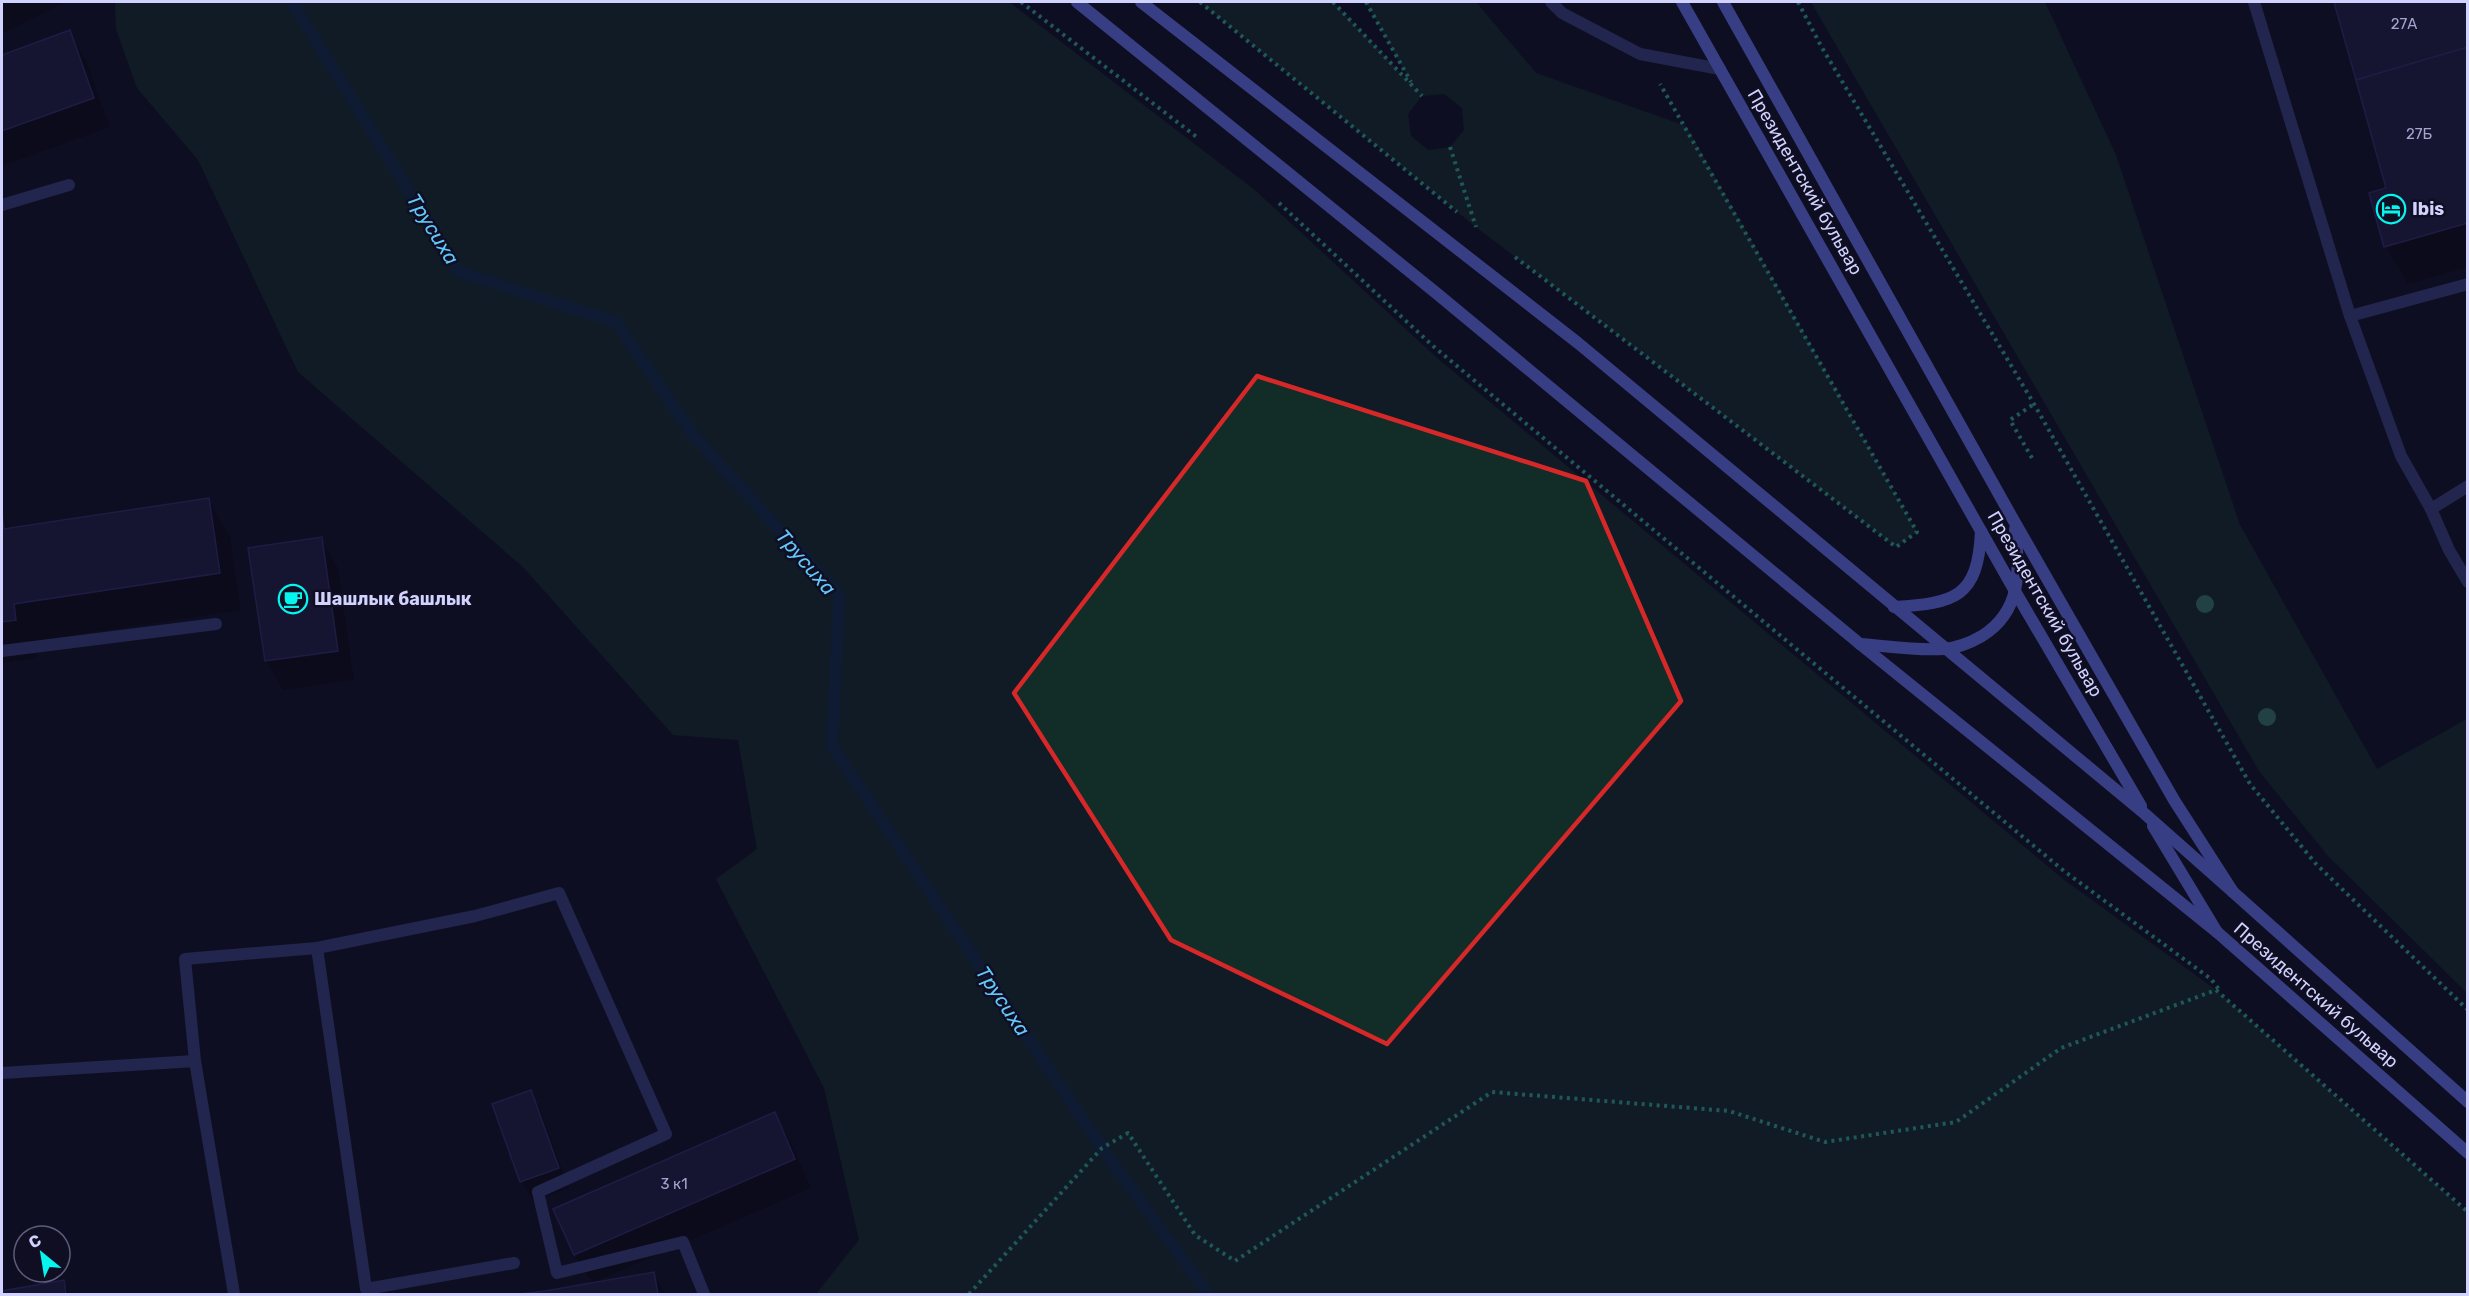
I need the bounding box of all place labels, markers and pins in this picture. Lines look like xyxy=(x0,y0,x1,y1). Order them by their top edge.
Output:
hotel icon: Ibis xyxy=(2375,193,2407,225)
place label: Ibis xyxy=(2412,198,2444,220)
cafe icon: Шашлык башлык xyxy=(277,583,309,615)
place label: Шашлык башлык xyxy=(314,588,472,610)

